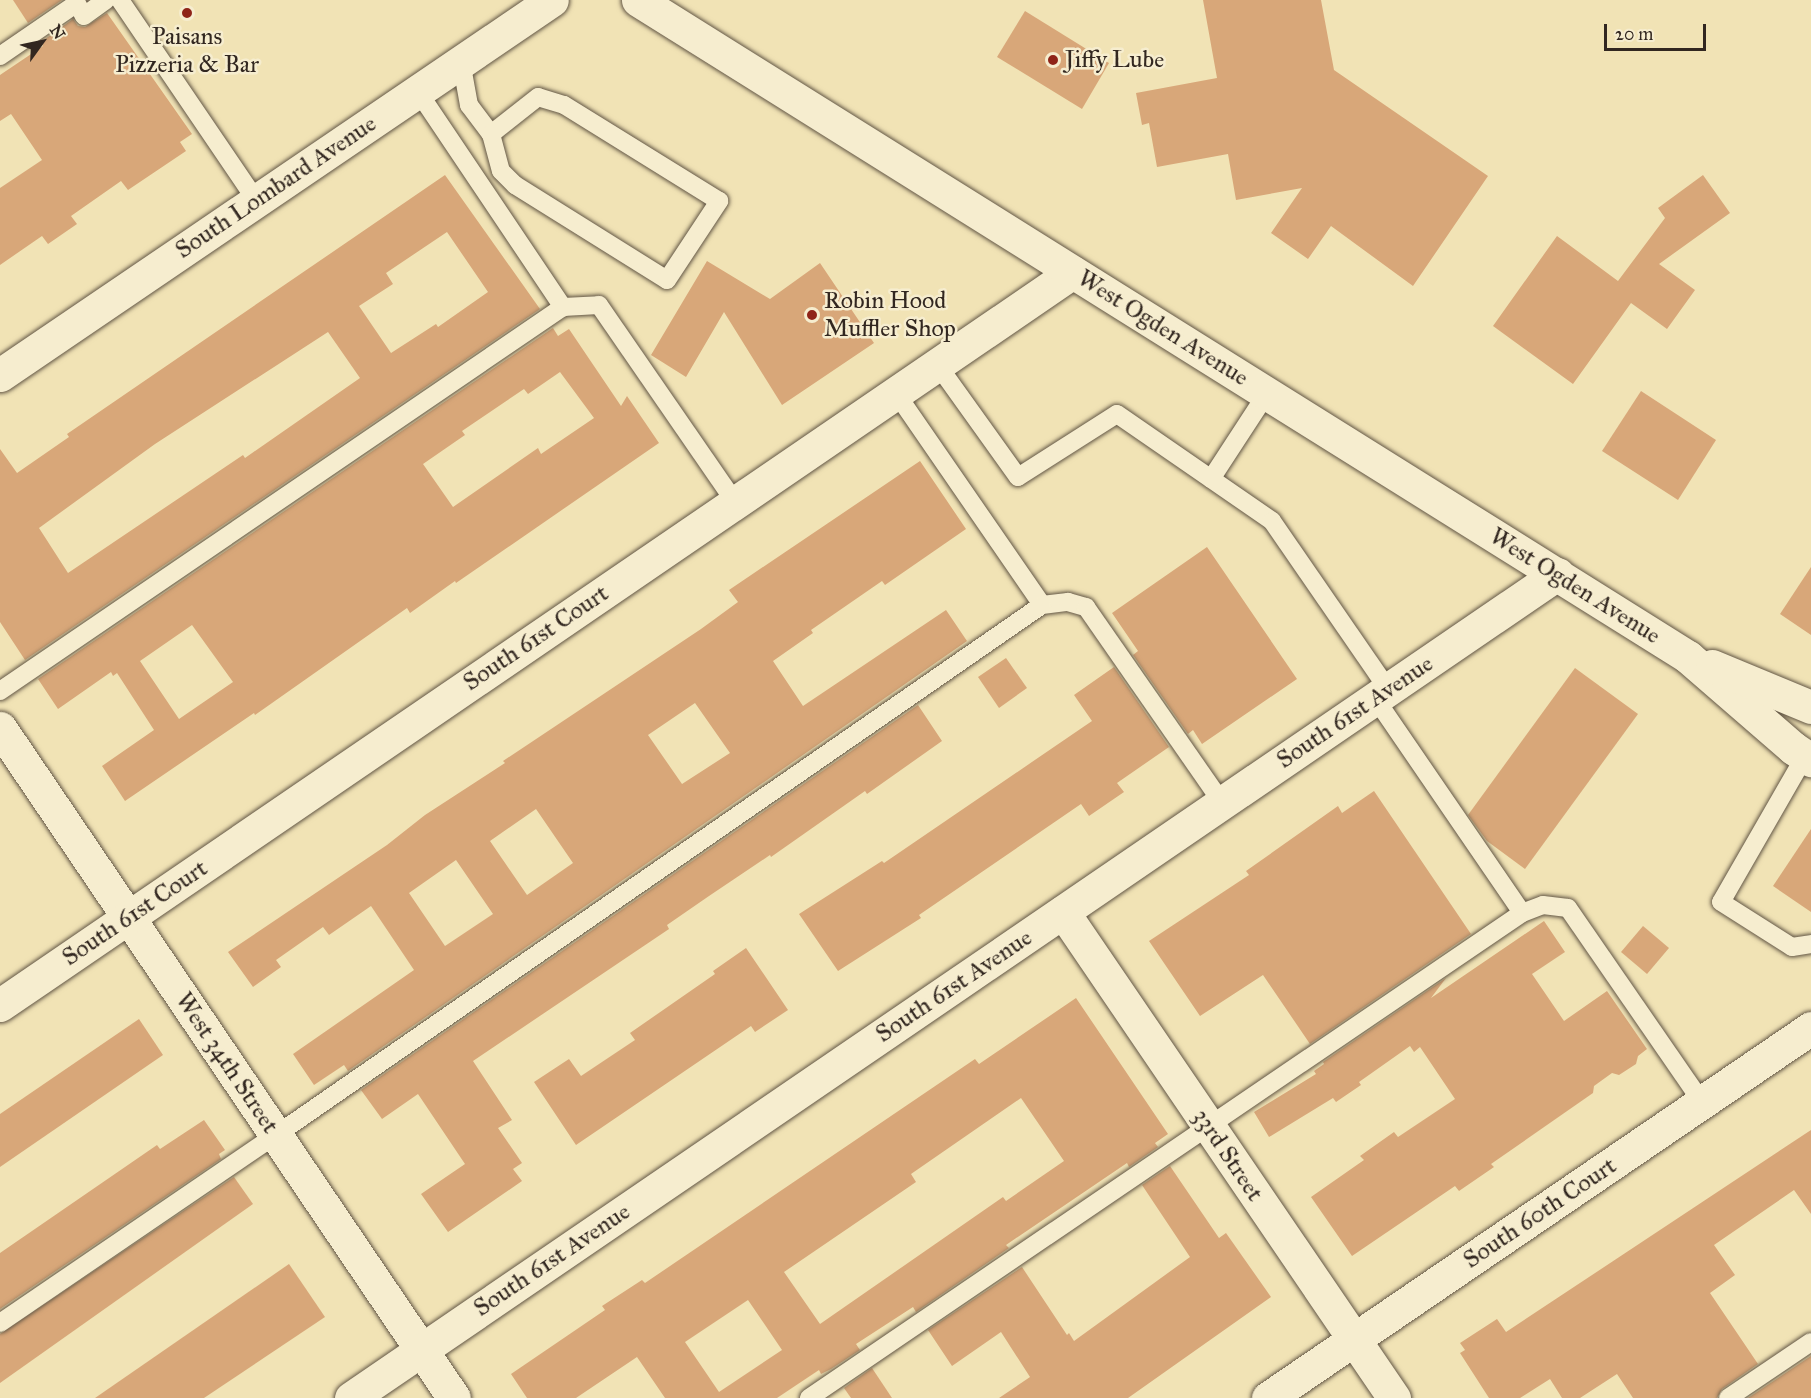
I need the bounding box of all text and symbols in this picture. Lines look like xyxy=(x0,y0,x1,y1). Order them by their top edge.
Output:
marker: Paisans Pizzeria & Bar xyxy=(180,6,194,20)
north arrow xyxy=(12,12,72,72)
scale bar xyxy=(1607,12,1709,50)
text: N xyxy=(46,21,69,43)
place label: Paisans Pizzeria & Bar xyxy=(115,23,259,79)
text: 20 m xyxy=(1615,23,1653,45)
place label: Jiffy Lube xyxy=(1065,46,1164,74)
marker: Jiffy Lube xyxy=(1046,53,1060,67)
street label: South Lombard Avenue xyxy=(170,109,382,265)
street label: West Ogden Avenue xyxy=(1072,264,1254,392)
place label: Robin Hood Muffler Shop xyxy=(824,287,956,343)
marker: Robin Hood Muffler Shop xyxy=(805,308,819,322)
street label: West Ogden Avenue xyxy=(1484,522,1666,650)
street label: South 61st Court xyxy=(458,579,614,697)
street label: South 61st Avenue xyxy=(1272,649,1438,775)
street label: South 61st Court xyxy=(57,854,213,972)
street label: South 61st Avenue xyxy=(871,923,1037,1049)
street label: West 34th Street xyxy=(169,987,285,1139)
street label: 33rd Street xyxy=(1187,1103,1269,1207)
street label: South 60th Court xyxy=(1458,1151,1622,1275)
street label: South 61st Avenue xyxy=(469,1197,635,1323)

